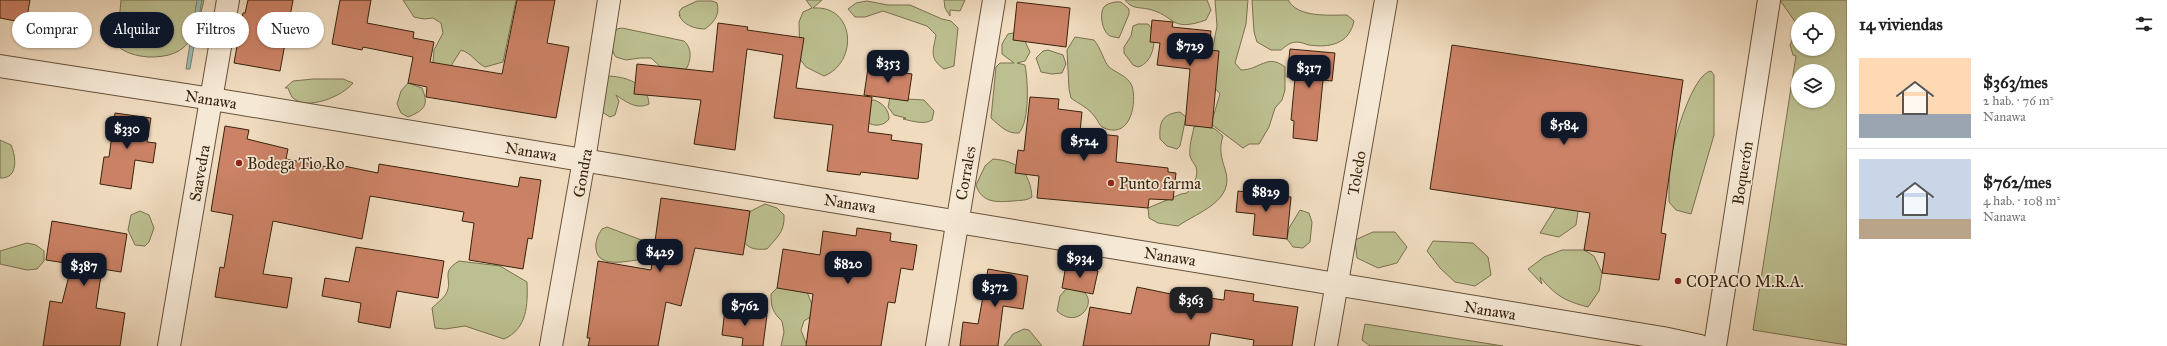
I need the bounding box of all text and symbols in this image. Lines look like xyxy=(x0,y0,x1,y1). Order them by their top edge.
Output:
chip: Comprar xyxy=(12,12,92,48)
chip: Alquilar xyxy=(100,12,174,48)
chip: Filtros xyxy=(182,12,249,48)
chip: Nuevo xyxy=(257,12,324,48)
map controls xyxy=(1791,12,1835,108)
button: locate xyxy=(1791,12,1835,56)
icon: filters xyxy=(2133,13,2155,35)
text: 14 viviendas xyxy=(1859,14,1943,35)
pin: $729 xyxy=(1166,33,1214,67)
text: $729 xyxy=(1176,38,1204,54)
pin: $353 xyxy=(864,50,912,84)
text: $353 xyxy=(876,55,900,71)
pin: $317 xyxy=(1285,55,1333,89)
text: $317 xyxy=(1296,60,1322,76)
button: layers xyxy=(1791,64,1835,108)
text: $363/mes xyxy=(1983,72,2048,93)
icon: home xyxy=(1891,74,1939,122)
street label: Nanawa xyxy=(184,86,239,113)
text: 2 hab. · 76 m² xyxy=(1983,93,2053,109)
text: Nanawa xyxy=(1983,109,2026,125)
pin: $584 xyxy=(1540,112,1588,146)
pin: $330 xyxy=(103,116,151,150)
text: $584 xyxy=(1550,117,1578,133)
text: $330 xyxy=(114,121,140,137)
pin: $524 xyxy=(1060,128,1108,162)
text: $524 xyxy=(1070,133,1098,149)
street label: Nanawa xyxy=(504,138,559,165)
street label: Boquerón xyxy=(1728,139,1758,207)
street label: Saavedra xyxy=(185,143,214,203)
street label: Corrales xyxy=(951,144,980,202)
street label: Gondra xyxy=(569,147,596,199)
street label: Toledo xyxy=(1343,149,1370,197)
place label: Bodega Tio Ro xyxy=(247,154,344,174)
marker: Bodega Tio Ro xyxy=(234,158,244,168)
text: $762/mes xyxy=(1983,172,2051,193)
place label: Punto farma xyxy=(1119,174,1201,193)
icon: home xyxy=(1891,175,1939,223)
marker: Punto farma xyxy=(1106,178,1116,188)
pin: $829 xyxy=(1242,179,1290,213)
text: $829 xyxy=(1252,184,1280,200)
street label: Nanawa xyxy=(823,190,878,217)
text: 4 hab. · 108 m² xyxy=(1983,193,2060,209)
text: Nanawa xyxy=(1983,209,2026,225)
pin: $429 xyxy=(636,239,684,273)
street label: Nanawa xyxy=(1143,243,1198,270)
text: $429 xyxy=(646,244,674,260)
pin: $934 xyxy=(1056,245,1104,279)
text: $934 xyxy=(1066,250,1094,266)
pin: $820 xyxy=(824,251,872,285)
pin: $387 xyxy=(60,253,108,287)
text: $820 xyxy=(834,256,862,272)
text: $387 xyxy=(71,258,97,274)
place label: COPACO M.R.A. xyxy=(1686,272,1804,291)
pin: $372 xyxy=(971,274,1019,308)
marker: COPACO M.R.A. xyxy=(1673,276,1683,286)
text: $372 xyxy=(982,279,1008,295)
pin: $363 xyxy=(1167,287,1215,321)
text: $363 xyxy=(1179,292,1203,308)
pin: $762 xyxy=(721,293,769,327)
street label: Nanawa xyxy=(1463,297,1518,324)
text: $762 xyxy=(731,298,759,314)

